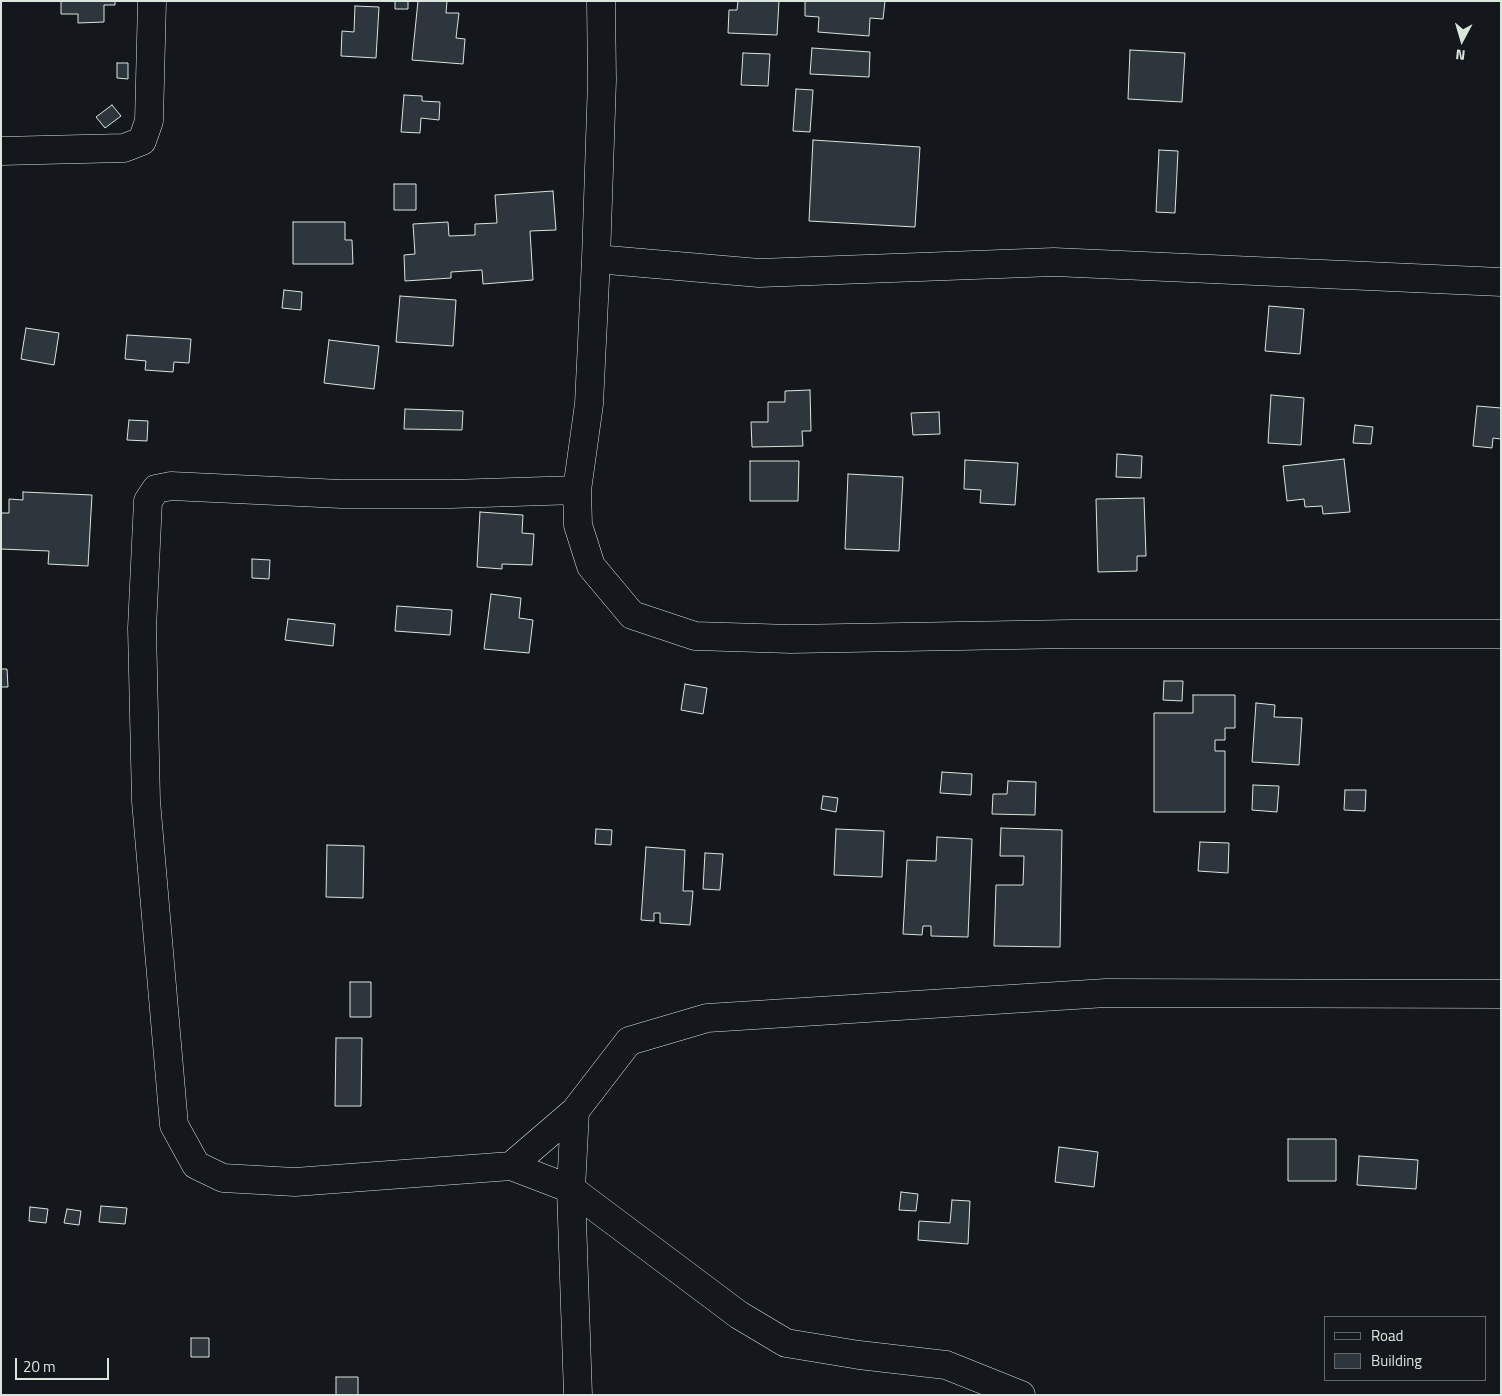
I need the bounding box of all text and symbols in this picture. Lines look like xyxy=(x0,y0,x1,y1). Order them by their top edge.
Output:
north arrow xyxy=(1437,15,1487,65)
text: N xyxy=(1454,44,1466,66)
legend xyxy=(1324,1316,1487,1381)
text: Road xyxy=(1371,1324,1403,1347)
scale bar xyxy=(18,1348,111,1380)
text: Building xyxy=(1371,1349,1422,1372)
text: 20 m xyxy=(23,1355,56,1378)

